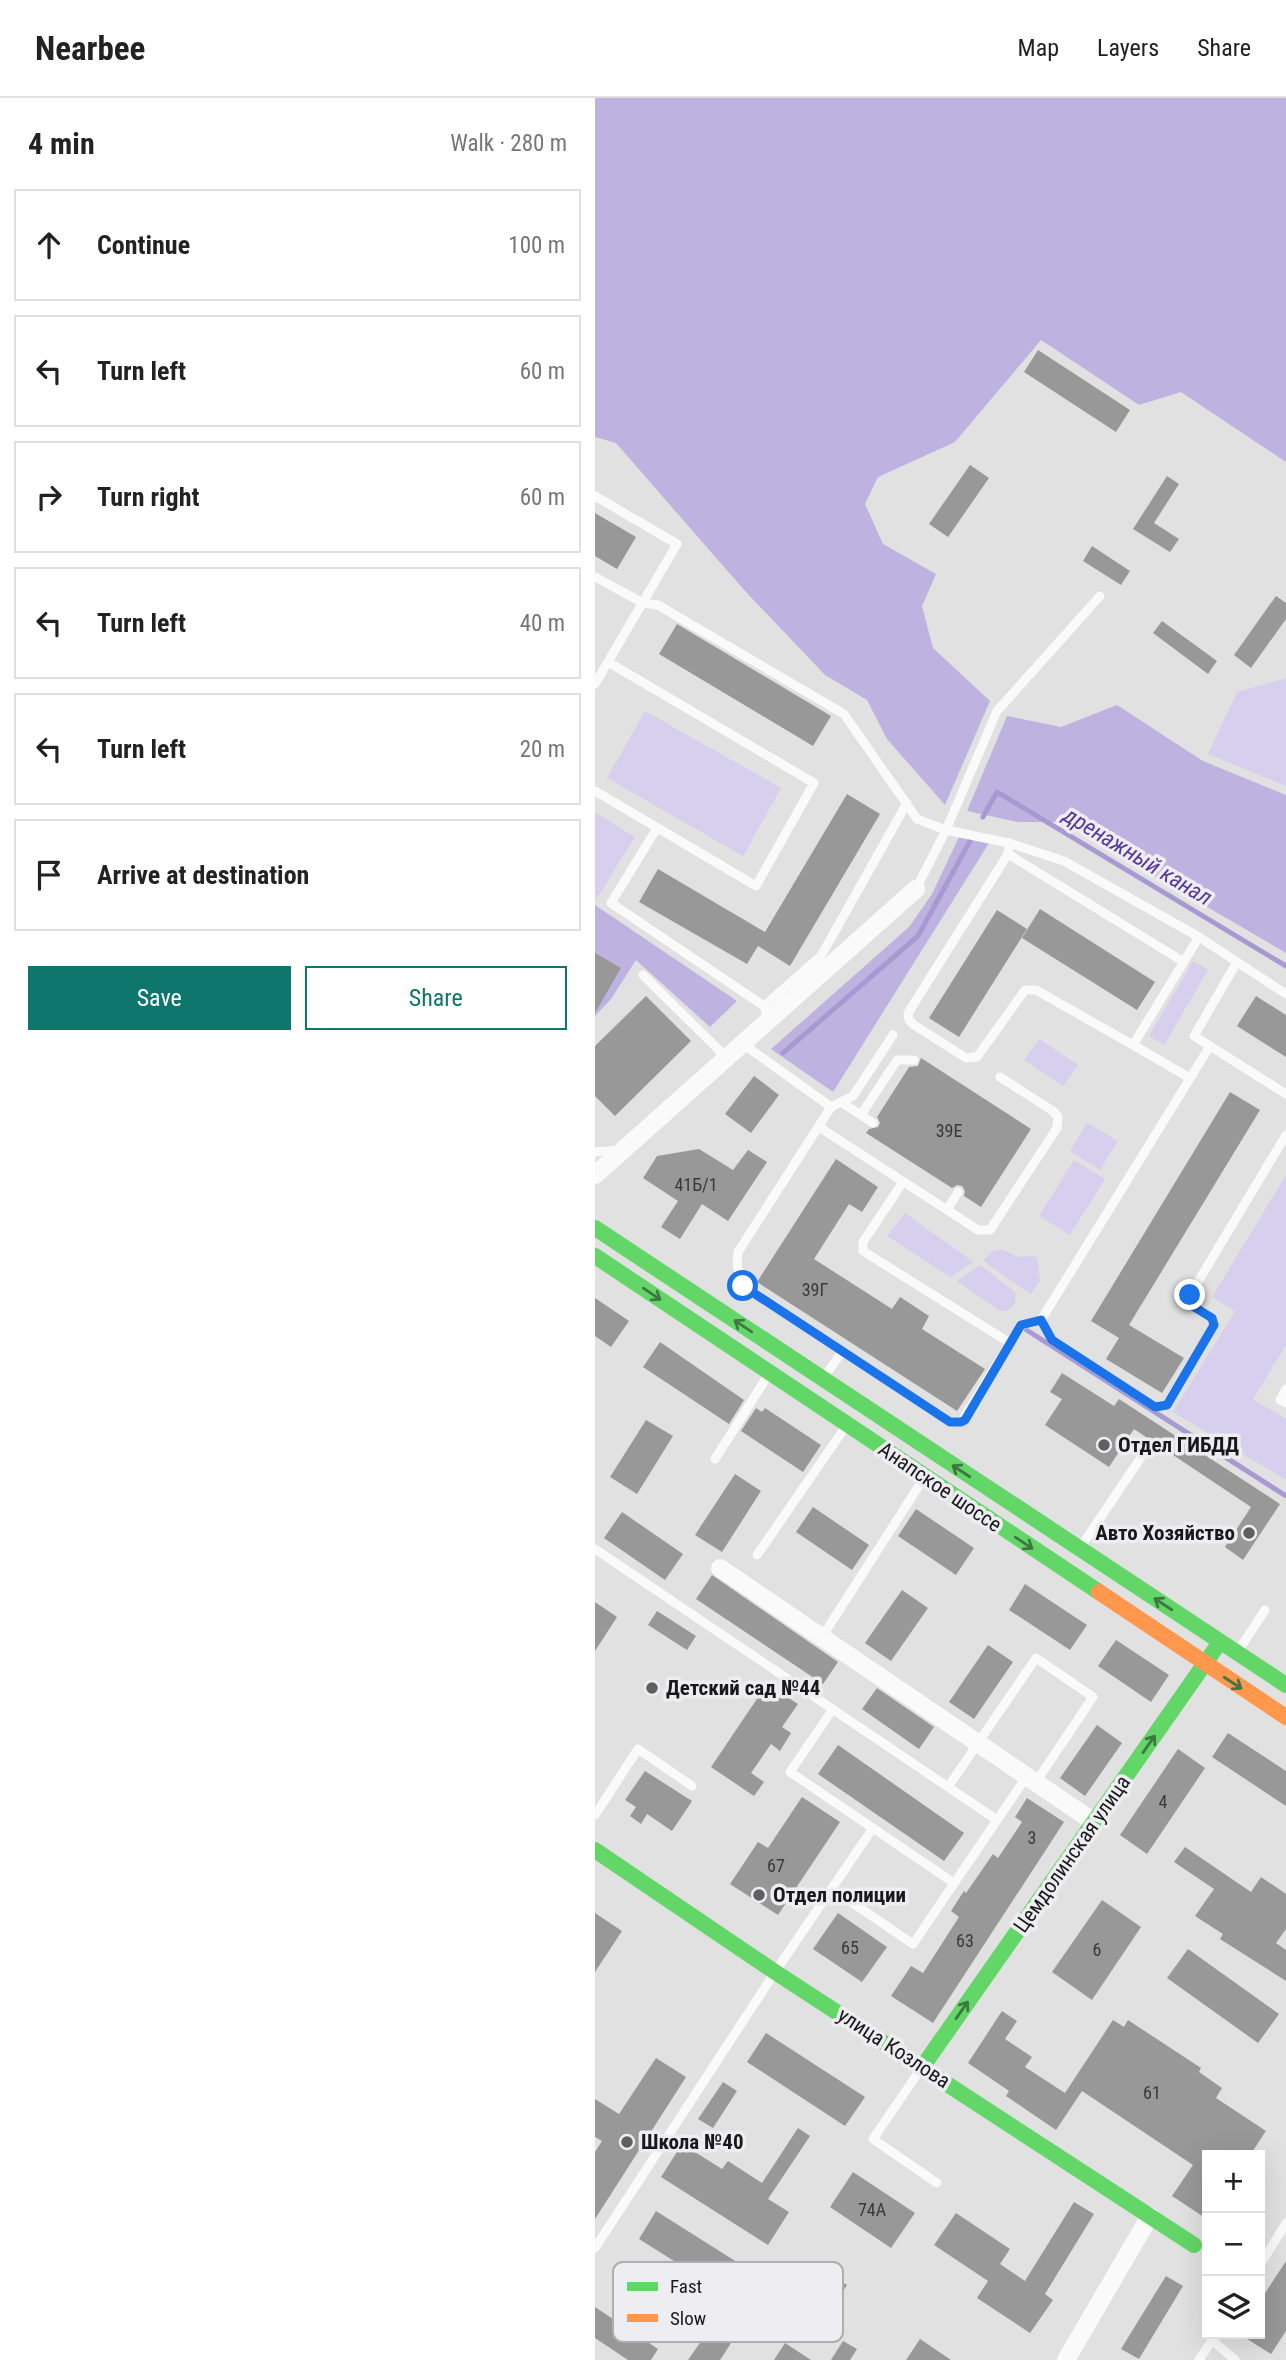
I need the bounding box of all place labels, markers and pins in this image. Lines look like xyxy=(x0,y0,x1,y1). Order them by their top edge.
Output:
place label: Отдел ГИБДД xyxy=(1118,1433,1239,1457)
marker: Отдел ГИБДД xyxy=(1096,1437,1112,1453)
place label: Авто Хозяйство xyxy=(1095,1521,1235,1545)
marker: Авто Хозяйство xyxy=(1241,1525,1257,1541)
place label: Детский сад №44 xyxy=(666,1676,820,1700)
marker: Детский сад №44 xyxy=(644,1680,660,1696)
place label: Отдел полиции xyxy=(773,1883,906,1907)
marker: Отдел полиции xyxy=(751,1887,767,1903)
place label: Школа №40 xyxy=(641,2130,744,2154)
marker: Школа №40 xyxy=(619,2134,635,2150)

